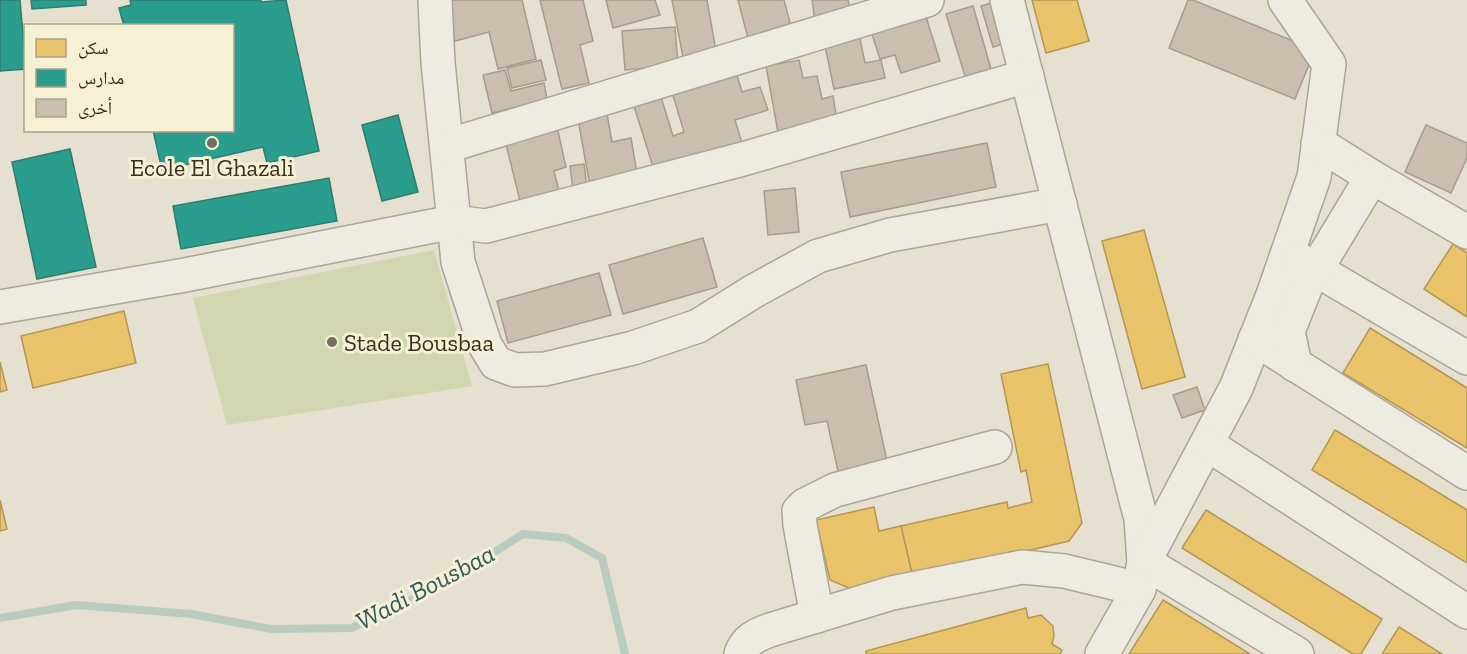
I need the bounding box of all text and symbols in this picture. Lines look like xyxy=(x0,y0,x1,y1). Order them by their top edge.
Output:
legend xyxy=(24,24,234,132)
text: سكن xyxy=(78,37,109,59)
text: مدارس xyxy=(78,67,124,89)
text: أخرى xyxy=(78,97,112,119)
marker: Ecole El Ghazali xyxy=(205,136,219,150)
place label: Ecole El Ghazali xyxy=(130,153,294,182)
place label: Stade Bousbaa xyxy=(344,328,494,357)
marker: Stade Bousbaa xyxy=(325,335,339,349)
water label: Wadi Bousbaa xyxy=(350,537,500,637)

